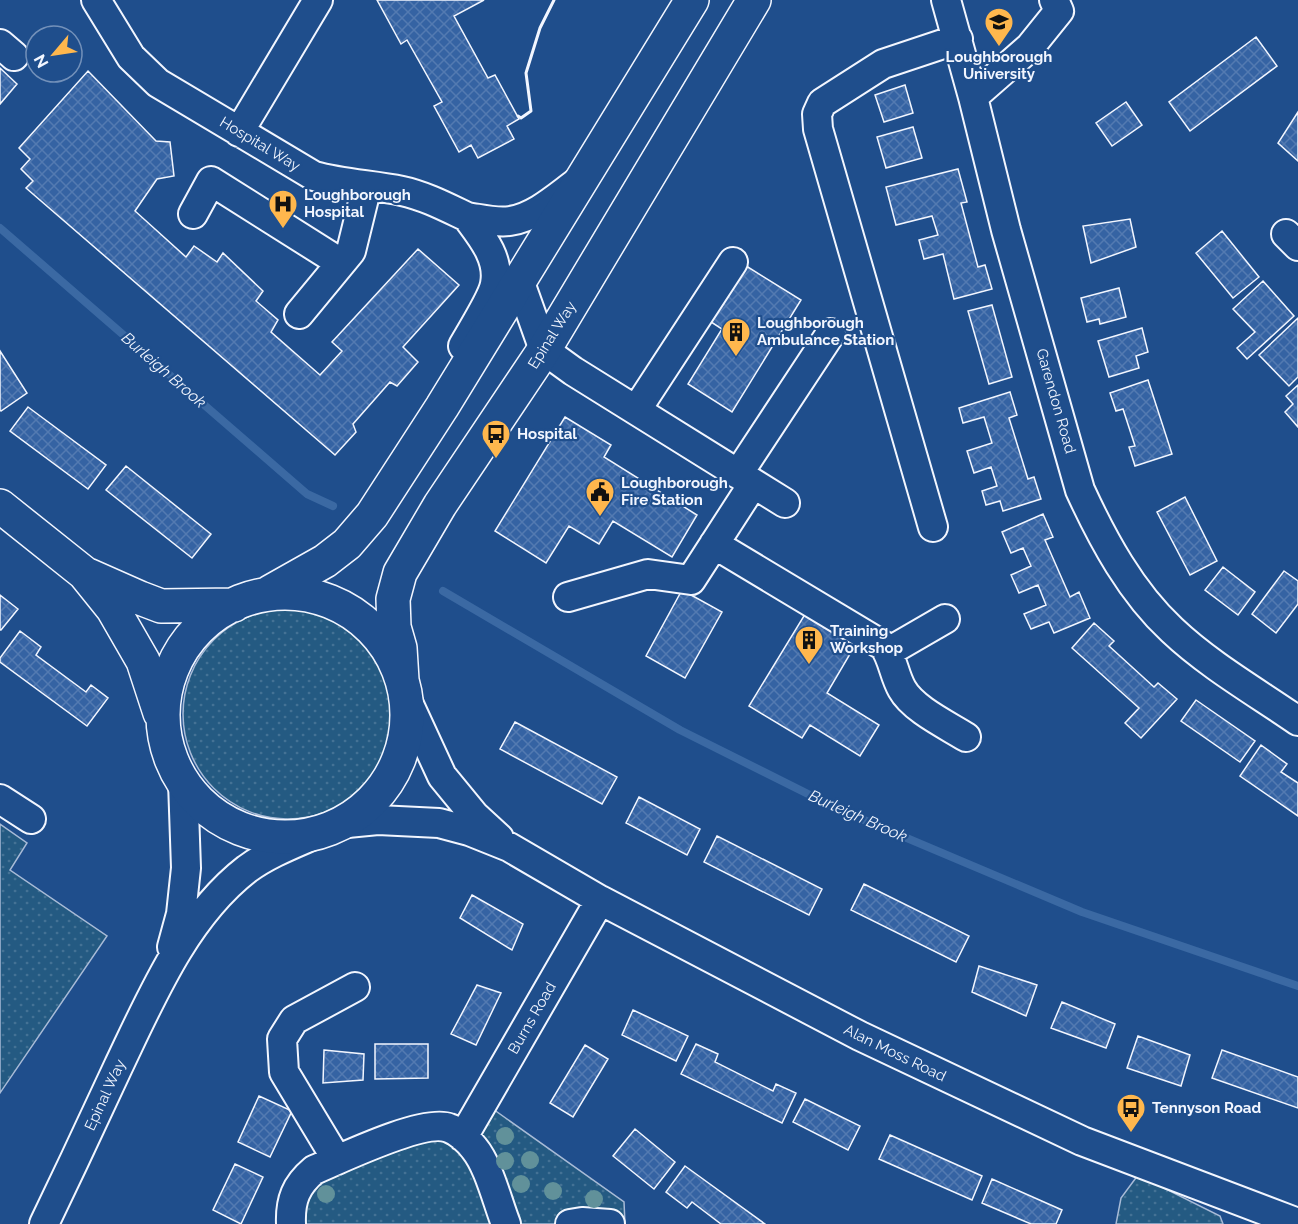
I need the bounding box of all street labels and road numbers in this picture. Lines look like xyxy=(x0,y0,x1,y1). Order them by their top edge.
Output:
street label: Hospital Way xyxy=(216,113,304,175)
street label: Epinal Way xyxy=(524,298,580,372)
street label: Garendon Road xyxy=(1032,346,1080,456)
street label: Burns Road xyxy=(504,979,560,1057)
street label: Alan Moss Road xyxy=(841,1021,949,1085)
street label: Epinal Way xyxy=(81,1057,129,1133)

